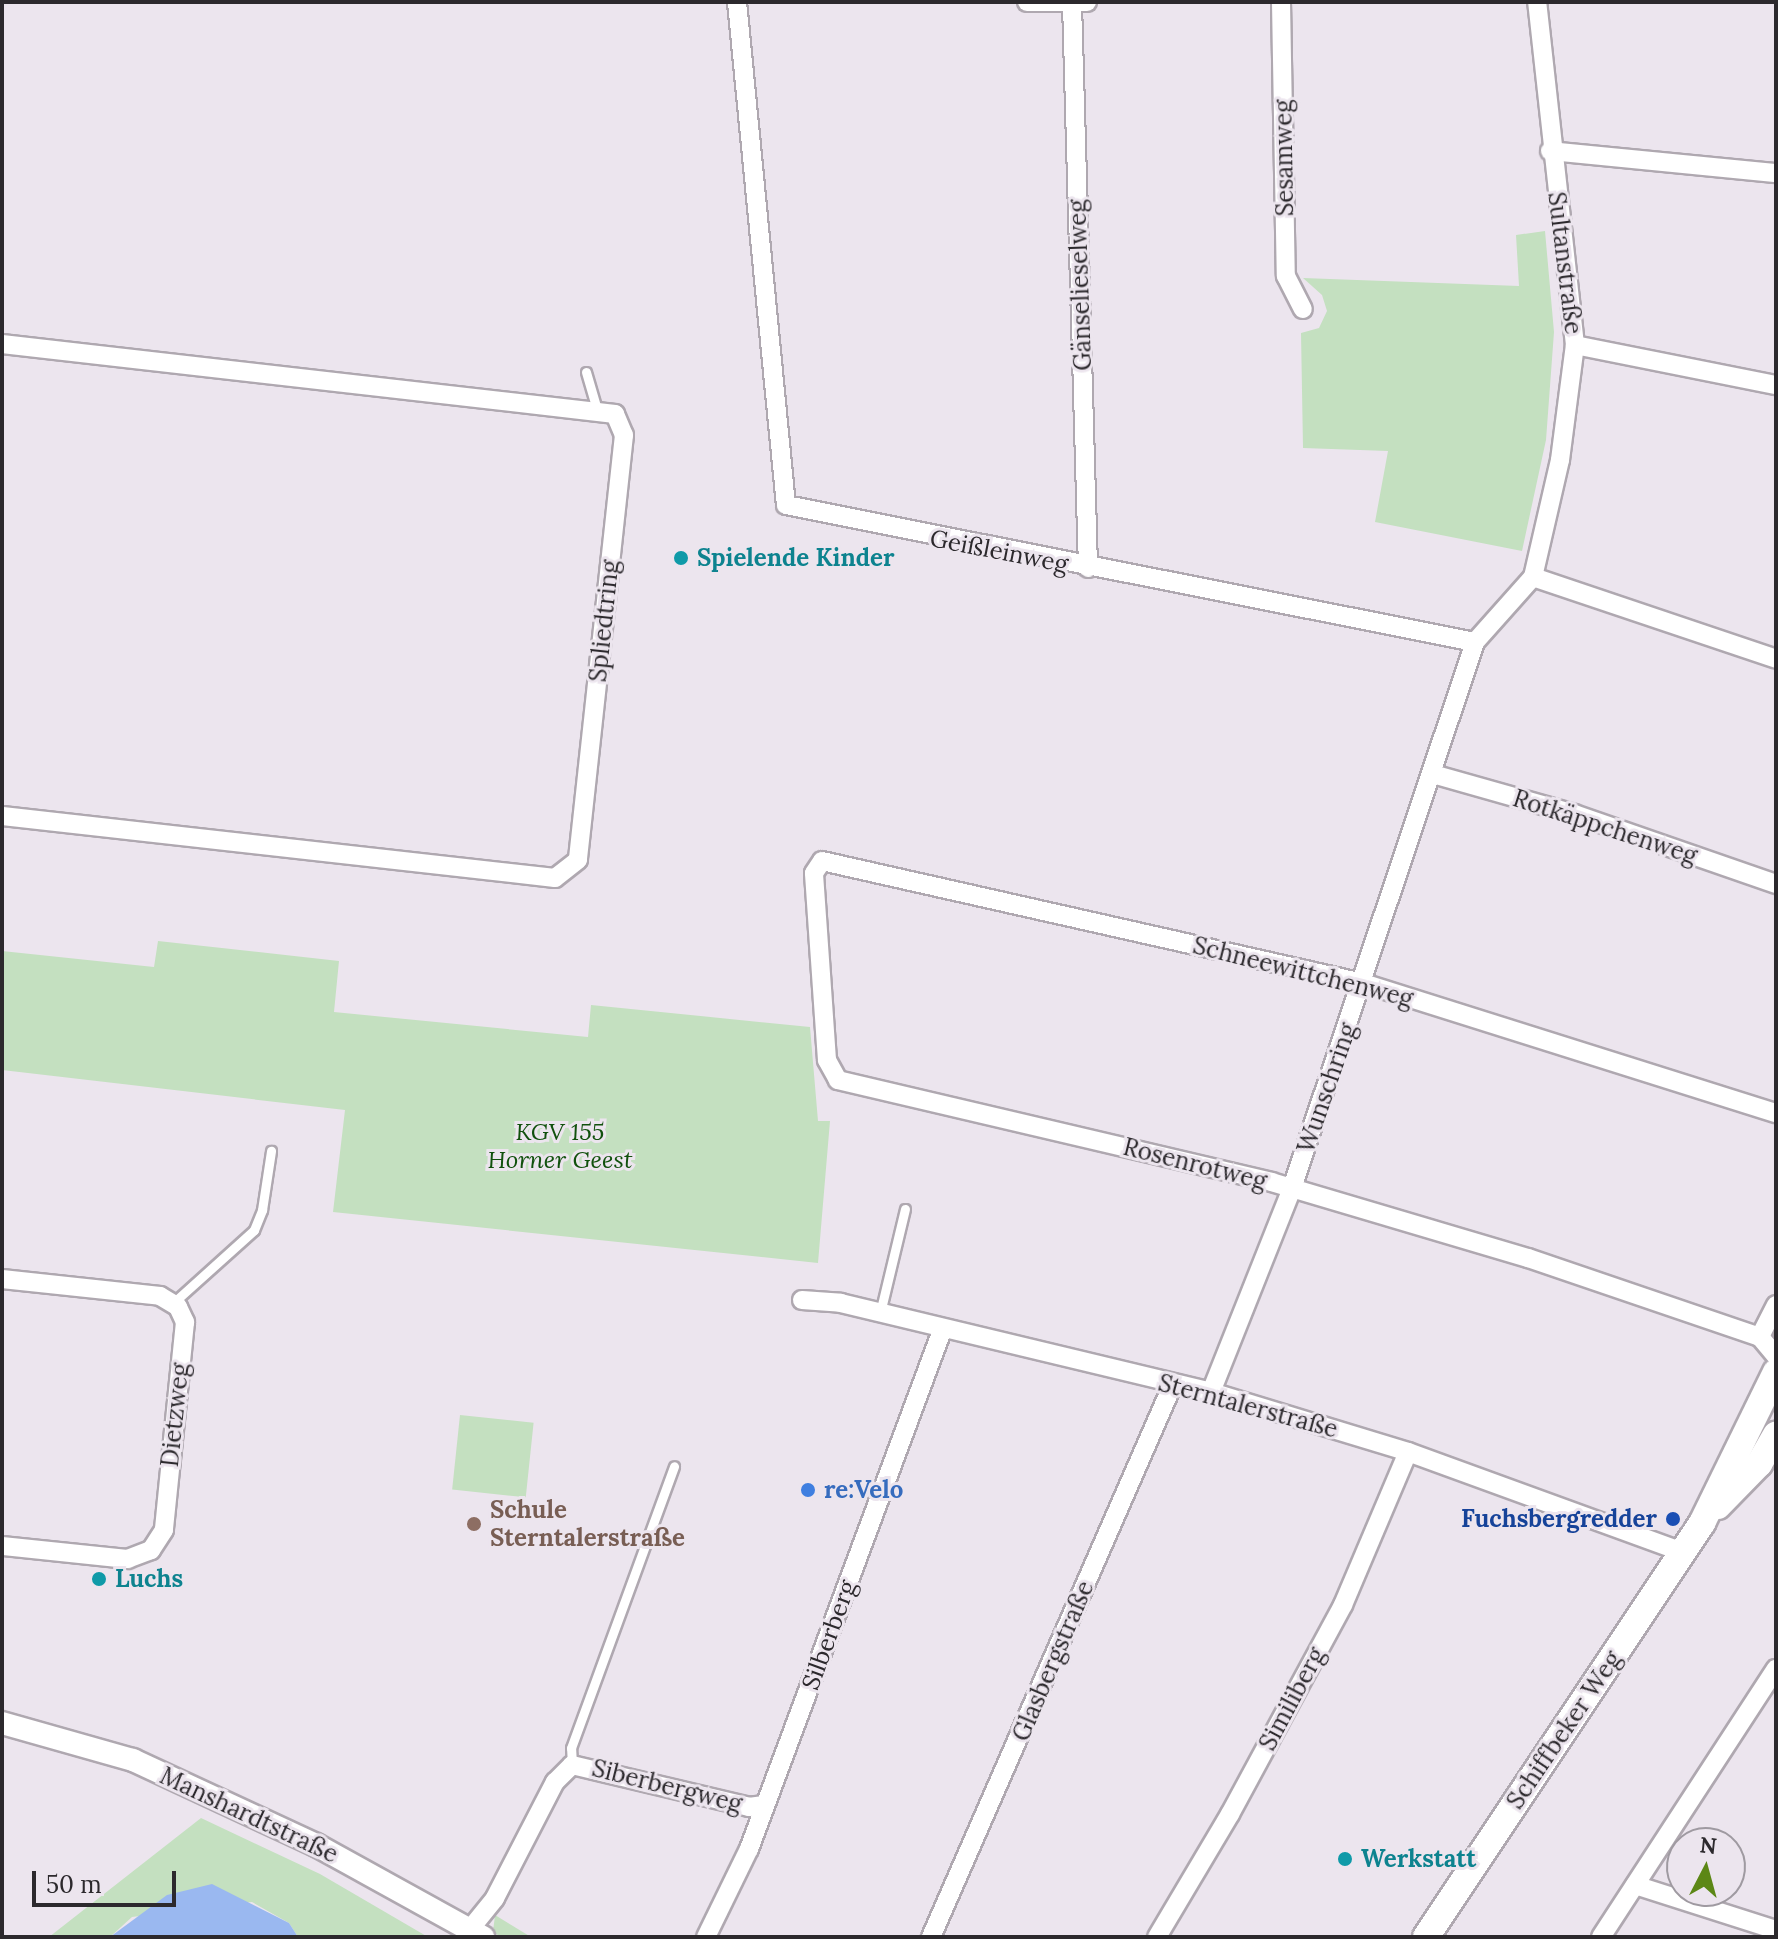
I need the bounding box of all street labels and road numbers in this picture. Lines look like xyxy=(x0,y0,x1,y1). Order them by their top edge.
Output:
street label: Sesamweg xyxy=(1269,99,1299,217)
street label: Sultanstraße xyxy=(1542,190,1588,336)
street label: Gänselieselweg xyxy=(1063,199,1097,371)
street label: Geißleinweg xyxy=(928,524,1070,578)
street label: Spliedtring xyxy=(583,559,625,683)
street label: Rotkäppchenweg xyxy=(1509,784,1701,870)
street label: Schneewittchenweg xyxy=(1190,931,1416,1013)
street label: Wunschring xyxy=(1291,1019,1363,1157)
street label: Rosenrotweg xyxy=(1120,1132,1270,1196)
street label: Dietzweg xyxy=(155,1362,195,1468)
street label: Sterntalerstraße xyxy=(1155,1368,1341,1444)
street label: Silberberg xyxy=(796,1576,862,1694)
street label: Glasbergstraße xyxy=(1006,1577,1100,1745)
street label: Similiberg xyxy=(1253,1643,1331,1755)
street label: Schiffbeker Weg xyxy=(1501,1646,1627,1814)
street label: Siberbergweg xyxy=(589,1753,745,1819)
street label: Manshardtstraße xyxy=(155,1761,343,1869)

